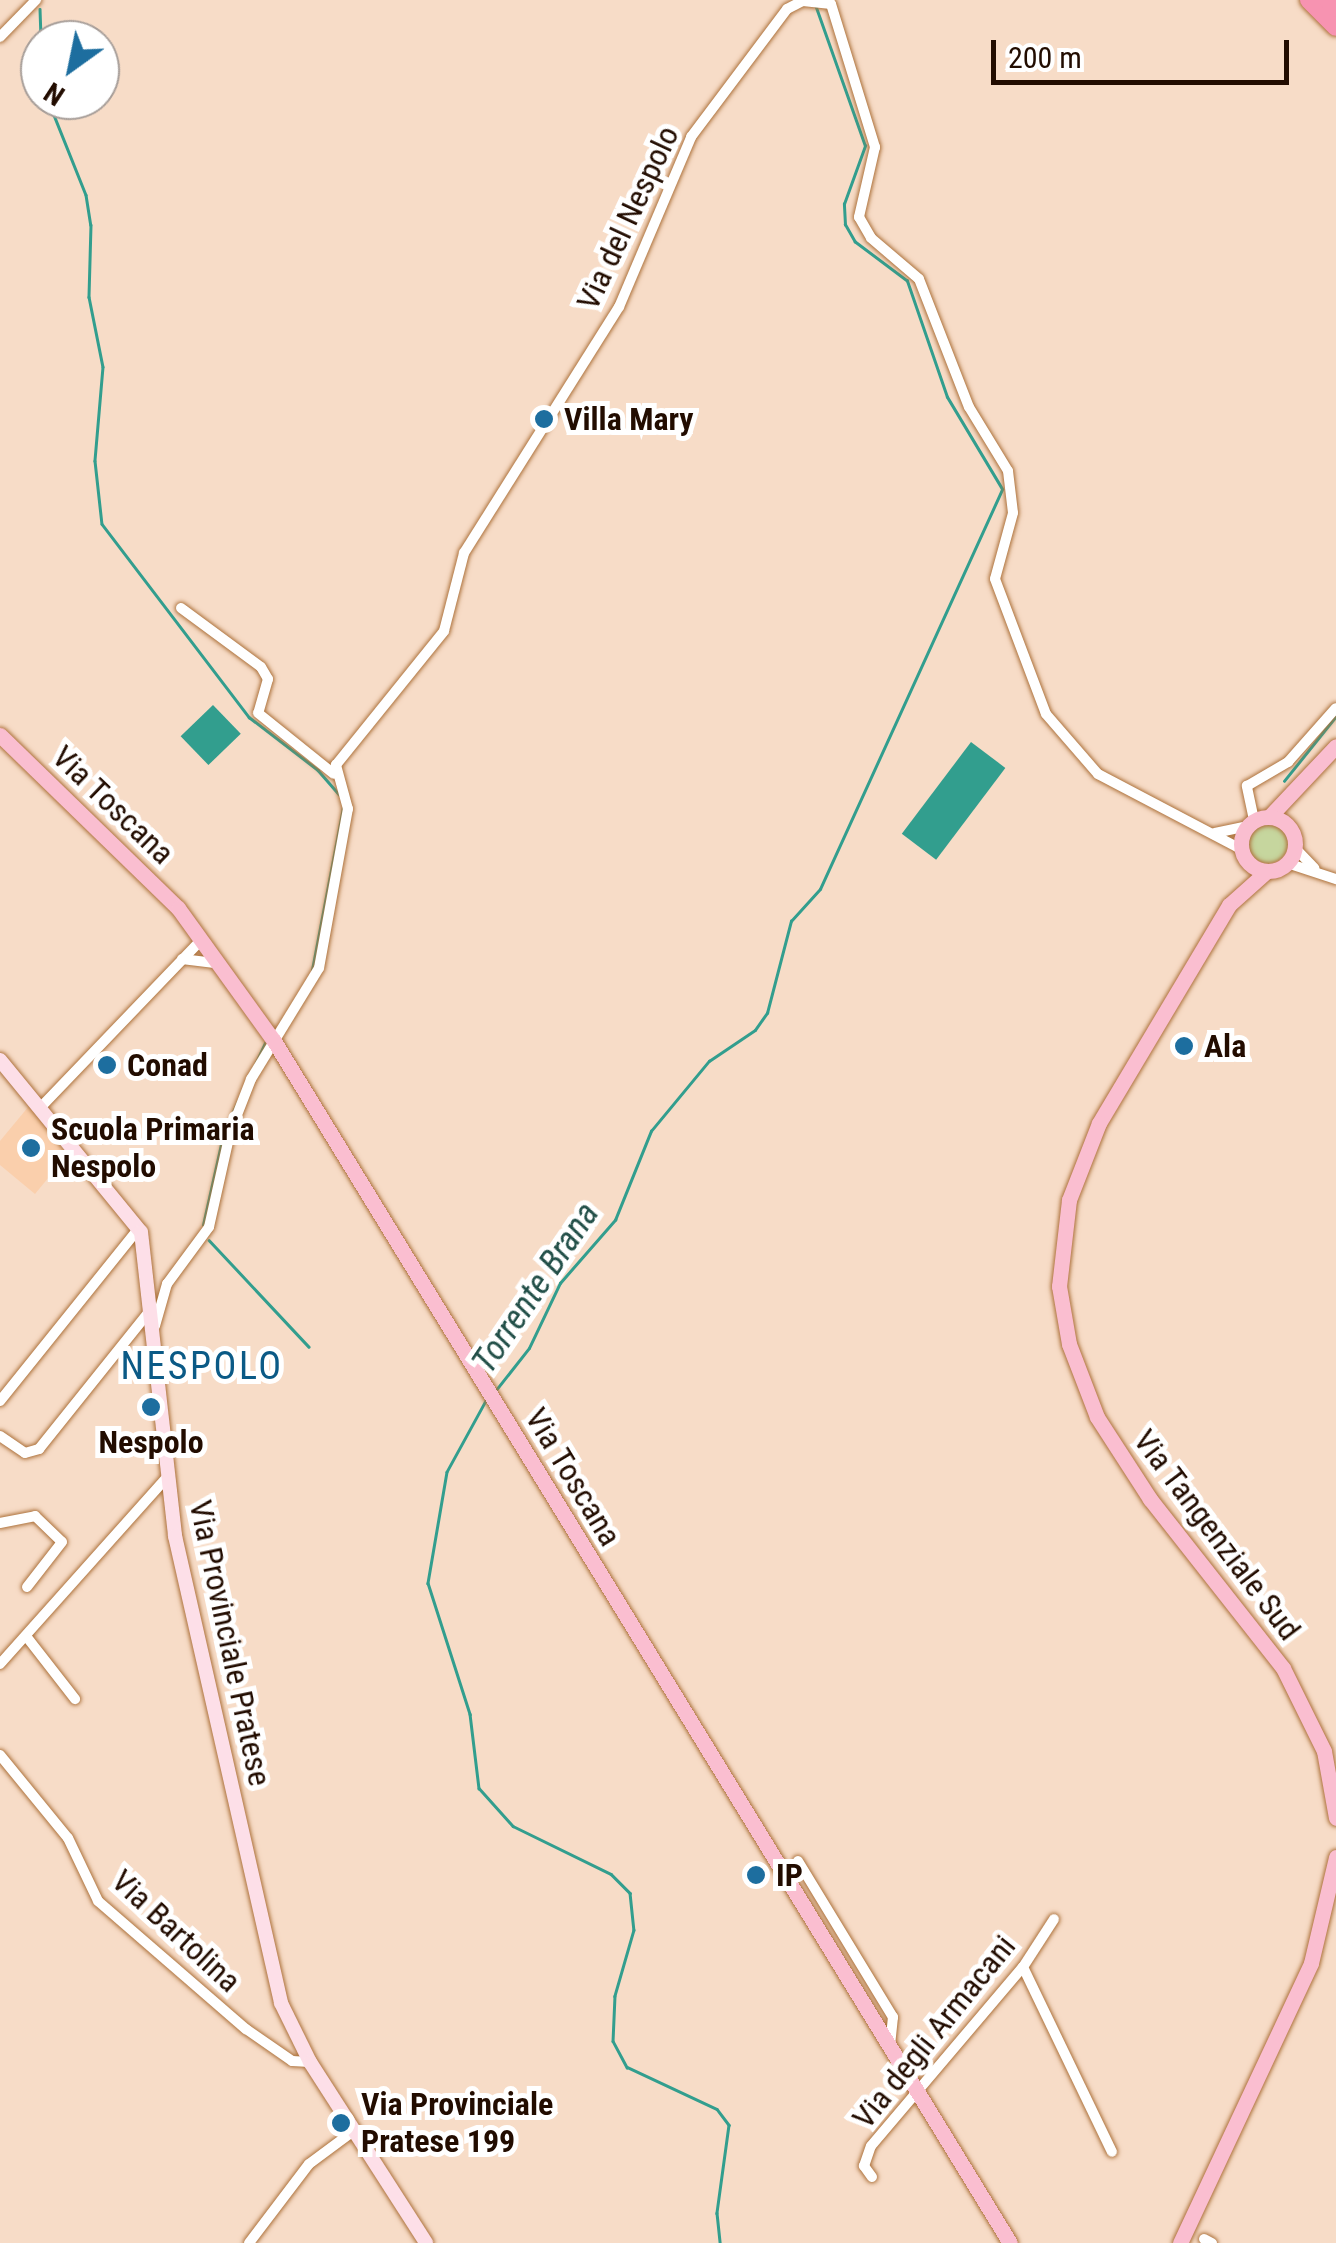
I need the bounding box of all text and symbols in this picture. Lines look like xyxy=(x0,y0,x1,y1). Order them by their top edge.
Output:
north arrow xyxy=(20,20,120,120)
scale bar xyxy=(996,20,1294,82)
text: 200 m xyxy=(1008,40,1082,75)
text: N xyxy=(38,75,71,112)
street label: Via del Nespolo xyxy=(569,120,687,316)
place label: Villa Mary xyxy=(564,400,694,438)
marker: Villa Mary xyxy=(533,408,555,430)
street label: Via Toscana xyxy=(44,737,182,873)
place label: Ala xyxy=(1204,1027,1246,1065)
marker: Ala xyxy=(1173,1035,1195,1057)
place label: Conad xyxy=(127,1046,208,1084)
marker: Conad xyxy=(96,1054,118,1076)
place label: Scuola Primaria Nespolo xyxy=(51,1111,255,1186)
marker: Scuola Primaria Nespolo xyxy=(20,1137,42,1159)
water label: Torrente Brana xyxy=(464,1195,608,1381)
district label: NESPOLO xyxy=(120,1344,284,1390)
marker: Nespolo xyxy=(140,1396,162,1418)
street label: Via Toscana xyxy=(517,1401,629,1553)
street label: Via Tangenziale Sud xyxy=(1125,1422,1309,1648)
place label: Nespolo xyxy=(98,1423,204,1461)
street label: Via Provinciale Pratese xyxy=(181,1497,279,1789)
place label: IP xyxy=(776,1856,803,1894)
street label: Via Bartolina xyxy=(104,1862,248,2000)
marker: IP xyxy=(745,1864,767,1886)
street label: Via degli Armacani xyxy=(844,1928,1024,2136)
place label: Via Provinciale Pratese 199 xyxy=(361,2086,553,2161)
marker: Via Provinciale Pratese 199 xyxy=(330,2112,352,2134)

